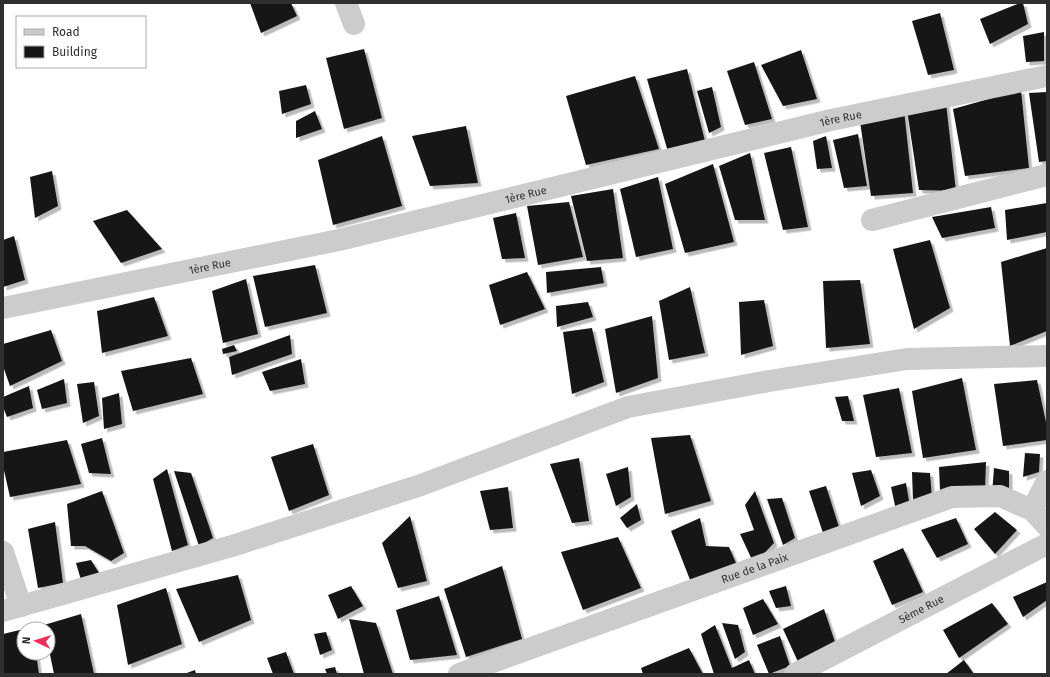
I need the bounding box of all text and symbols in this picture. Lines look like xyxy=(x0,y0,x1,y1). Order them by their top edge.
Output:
legend xyxy=(16,16,146,68)
text: Road xyxy=(52,25,80,39)
text: Building xyxy=(52,45,98,59)
street label: 1ère Rue xyxy=(818,108,863,130)
street label: 1ère Rue xyxy=(504,184,548,206)
street label: 1ère Rue xyxy=(188,256,232,277)
street label: Rue de la Paix xyxy=(720,550,790,586)
street label: 5ème Rue xyxy=(897,592,946,626)
north arrow xyxy=(16,621,56,661)
text: N xyxy=(20,636,33,644)

